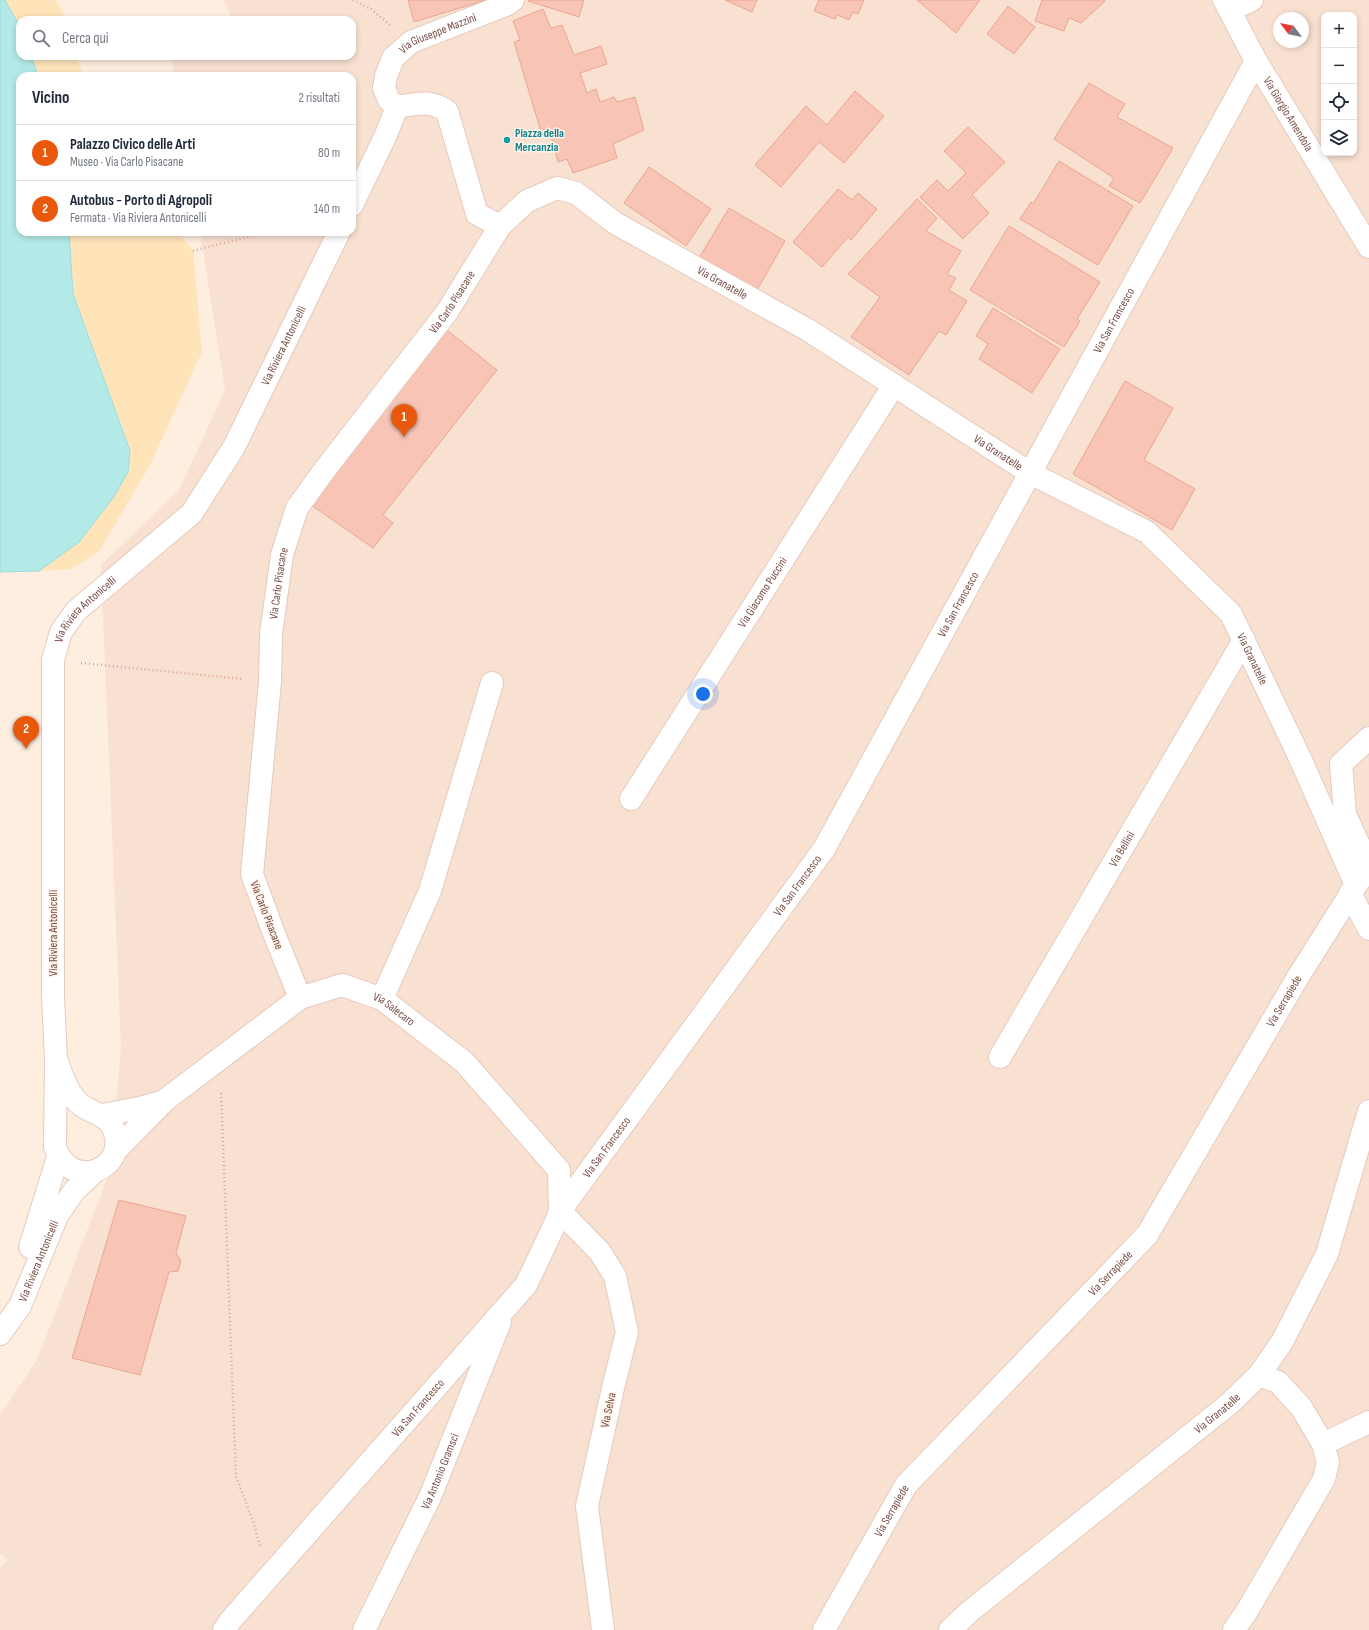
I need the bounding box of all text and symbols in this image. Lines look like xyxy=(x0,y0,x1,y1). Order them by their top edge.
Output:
street label: Via Giuseppe Mazzini xyxy=(396,10,479,57)
north arrow xyxy=(1273,12,1309,48)
map controls xyxy=(1321,12,1357,156)
button: + xyxy=(1321,12,1357,48)
search box xyxy=(16,16,356,60)
icon: search xyxy=(30,27,52,49)
text: Cerca qui xyxy=(62,29,109,48)
button: − xyxy=(1321,48,1357,84)
street label: Via Giorgio Amendola xyxy=(1260,74,1316,155)
button: locate xyxy=(1321,84,1357,120)
text: Vicino xyxy=(32,88,69,108)
text: 2 risultati xyxy=(299,90,340,106)
button: layers xyxy=(1321,120,1357,156)
place label: Piazza della Mercanzia xyxy=(515,126,564,155)
text: Palazzo Civico delle Arti xyxy=(70,135,195,154)
marker: Piazza della Mercanzia xyxy=(502,135,512,145)
text: 1 xyxy=(42,145,48,161)
text: 80 m xyxy=(318,145,340,161)
text: Museo · Via Carlo Pisacane xyxy=(70,154,184,170)
text: Autobus - Porto di Agropoli xyxy=(70,191,212,210)
text: 2 xyxy=(42,201,48,217)
text: 140 m xyxy=(314,201,340,217)
text: Fermata · Via Riviera Antonicelli xyxy=(70,210,206,226)
street label: Via Granatelle xyxy=(694,263,750,303)
street label: Via Carlo Pisacane xyxy=(426,268,479,337)
street label: Via San Francesco xyxy=(1090,285,1138,356)
street label: Via Riviera Antonicelli xyxy=(258,304,310,388)
pin: 1 xyxy=(391,404,417,437)
street label: Via Granatelle xyxy=(970,432,1025,474)
street label: Via Carlo Pisacane xyxy=(266,545,292,620)
street label: Via Giacomo Puccini xyxy=(735,554,791,631)
street label: Via San Francesco xyxy=(935,569,982,640)
street label: Via Riviera Antonicelli xyxy=(51,573,120,644)
street label: Via Granatelle xyxy=(1233,631,1271,687)
your location xyxy=(693,684,713,704)
pin: 2 xyxy=(13,716,39,749)
street label: Via Bellini xyxy=(1106,829,1138,870)
street label: Via San Francesco xyxy=(770,852,825,919)
street label: Via Carlo Pisacane xyxy=(247,879,287,952)
street label: Via Riviera Antonicelli xyxy=(46,890,61,976)
street label: Via Serrapiede xyxy=(1263,973,1305,1030)
street label: Via Salecaro xyxy=(371,989,418,1030)
street label: Via San Francesco xyxy=(580,1114,634,1181)
street label: Via Riviera Antonicelli xyxy=(16,1218,62,1304)
street label: Via Serrapiede xyxy=(1085,1247,1136,1299)
street label: Via San Francesco xyxy=(389,1376,448,1440)
street label: Via Granatelle xyxy=(1191,1390,1244,1437)
street label: Via Selva xyxy=(597,1391,620,1429)
street label: Via Antonio Gramsci xyxy=(418,1431,463,1512)
street label: Via Serrapiede xyxy=(871,1482,913,1540)

